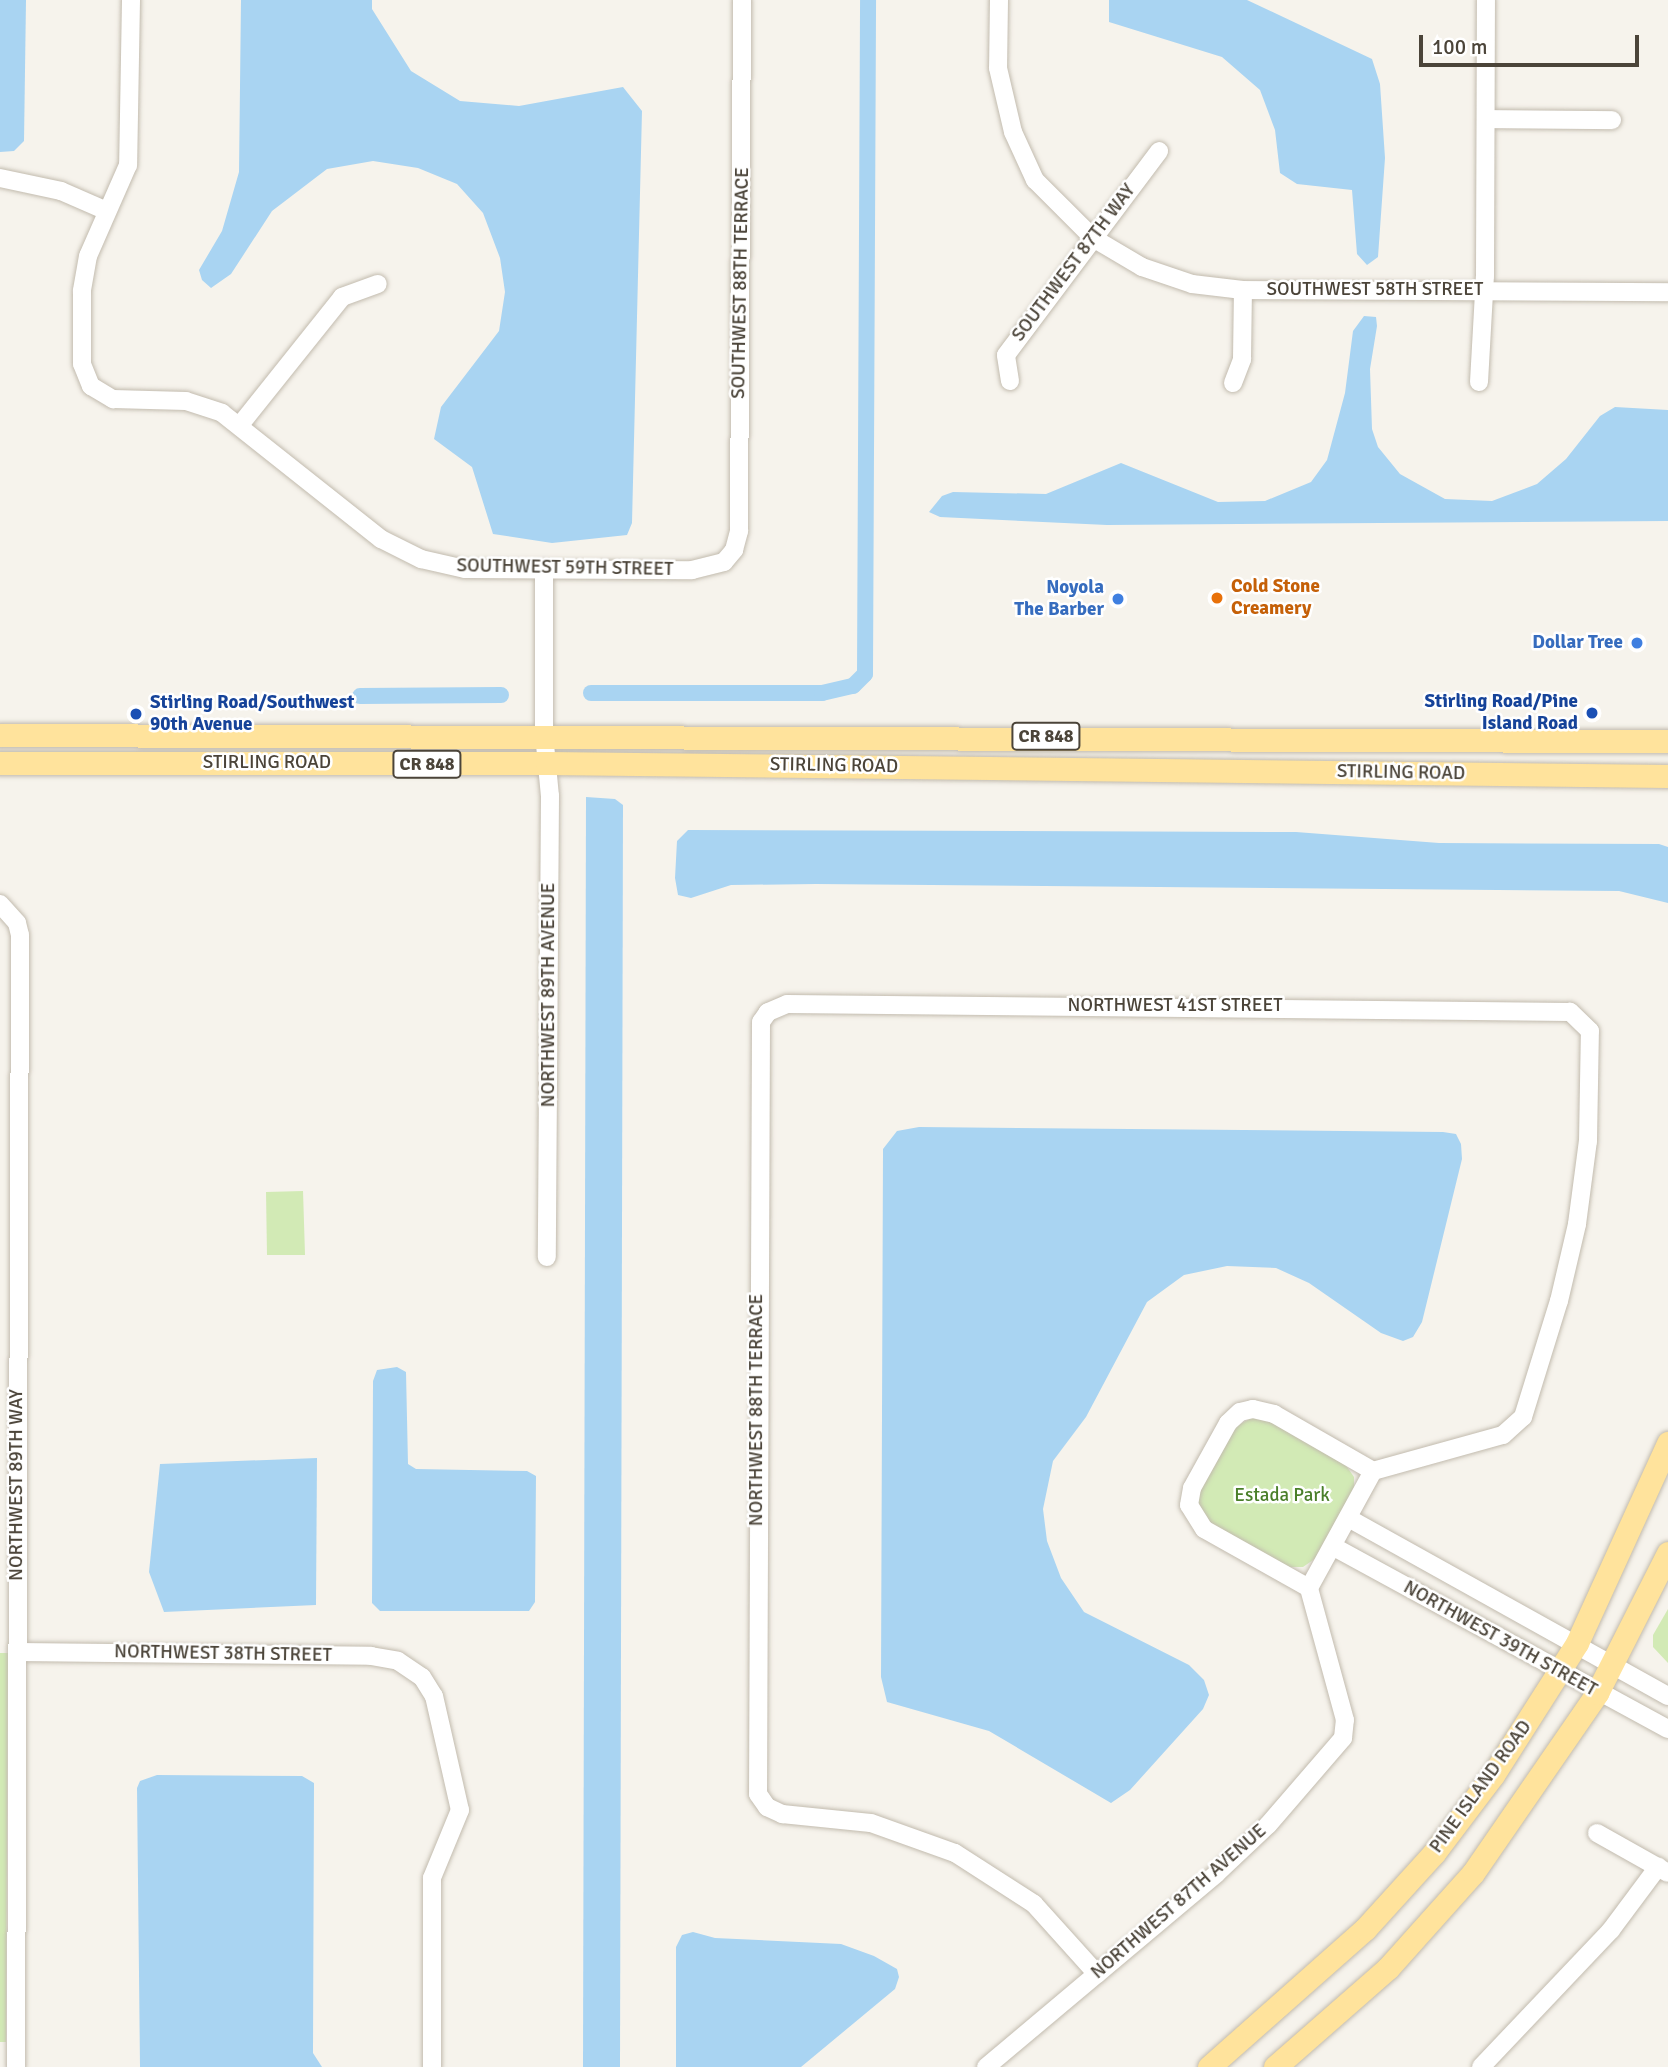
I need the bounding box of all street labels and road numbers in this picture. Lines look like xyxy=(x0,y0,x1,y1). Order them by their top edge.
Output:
street label: SOUTHWEST 88TH TERRACE xyxy=(728,167,754,399)
street label: SOUTHWEST 87TH WAY xyxy=(1007,180,1141,346)
street label: SOUTHWEST 58TH STREET xyxy=(1267,279,1483,301)
street label: SOUTHWEST 59TH STREET xyxy=(456,555,674,581)
road number: CR 848 xyxy=(1011,722,1081,750)
road number: CR 848 xyxy=(392,750,462,778)
street label: STIRLING ROAD xyxy=(203,752,331,774)
street label: STIRLING ROAD xyxy=(770,753,898,779)
street label: STIRLING ROAD xyxy=(1337,760,1465,786)
street label: NORTHWEST 89TH AVENUE xyxy=(538,883,560,1107)
street label: NORTHWEST 41ST STREET xyxy=(1068,995,1282,1017)
street label: NORTHWEST 88TH TERRACE xyxy=(746,1294,768,1526)
street label: NORTHWEST 89TH WAY xyxy=(6,1389,28,1581)
street label: NORTHWEST 39TH STREET xyxy=(1399,1576,1601,1702)
street label: NORTHWEST 38TH STREET xyxy=(114,1641,332,1667)
street label: PINE ISLAND ROAD xyxy=(1425,1716,1537,1858)
street label: NORTHWEST 87TH AVENUE xyxy=(1087,1820,1271,1984)

